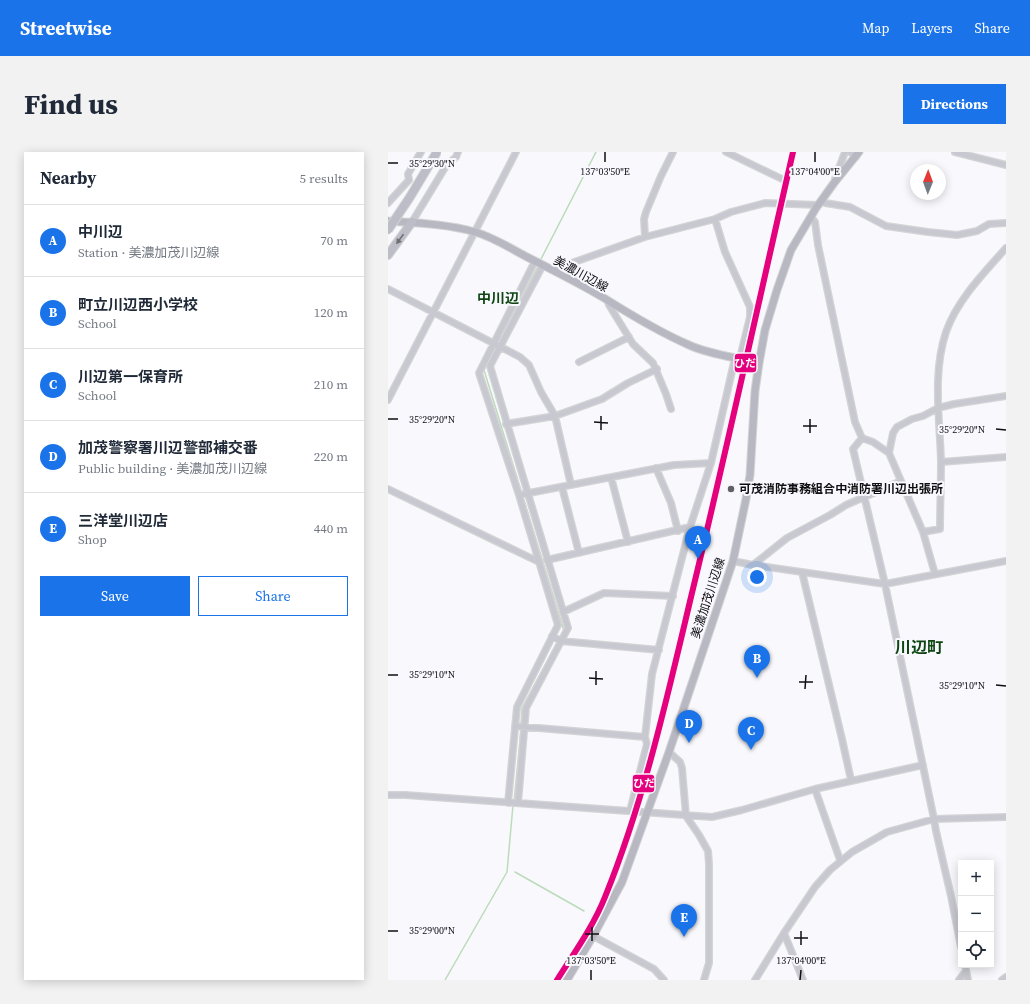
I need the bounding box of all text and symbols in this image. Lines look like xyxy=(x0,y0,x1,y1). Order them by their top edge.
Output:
text: Streetwise xyxy=(20,15,112,41)
text: Map xyxy=(862,18,889,38)
text: Layers xyxy=(911,18,953,38)
text: Share xyxy=(975,18,1010,38)
button: Directions xyxy=(903,84,1006,124)
text: Find us xyxy=(24,85,118,123)
text: 35°29'30"N xyxy=(409,157,455,170)
north arrow xyxy=(910,164,946,200)
text: 137°03'50"E xyxy=(580,165,630,178)
text: 137°04'00"E xyxy=(790,165,840,178)
text: Nearby xyxy=(40,166,96,190)
text: 5 results xyxy=(300,170,348,187)
text: 中川辺 xyxy=(78,221,123,242)
text: A xyxy=(49,232,57,249)
text: 70 m xyxy=(320,232,348,249)
one-way arrow xyxy=(396,233,404,244)
text: Station · 美濃加茂川辺線 xyxy=(78,244,219,261)
street label: 美濃川辺線 xyxy=(551,252,611,296)
district label: 中川辺 xyxy=(477,288,519,308)
text: 町立川辺西小学校 xyxy=(78,294,198,315)
text: B xyxy=(49,304,57,321)
text: 120 m xyxy=(314,304,348,321)
text: School xyxy=(78,315,117,332)
line badge: ひだ xyxy=(734,353,757,373)
text: ひだ xyxy=(734,356,756,371)
text: 川辺第一保育所 xyxy=(78,366,183,387)
text: C xyxy=(49,376,57,393)
text: 210 m xyxy=(314,376,348,393)
text: School xyxy=(78,387,117,404)
text: 35°29'20"N xyxy=(409,413,455,426)
text: 35°29'20"N xyxy=(939,423,985,436)
text: 加茂警察署川辺警部補交番 xyxy=(78,437,258,458)
text: D xyxy=(48,448,58,465)
text: 220 m xyxy=(314,448,348,465)
text: Public building · 美濃加茂川辺線 xyxy=(78,460,267,477)
place label: 可茂消防事務組合中消防署川辺出張所 xyxy=(739,481,943,497)
marker: 可茂消防事務組合中消防署川辺出張所 xyxy=(726,484,736,494)
text: 三洋堂川辺店 xyxy=(78,510,168,531)
text: E xyxy=(49,520,57,537)
text: 440 m xyxy=(314,520,348,537)
pin: A xyxy=(685,526,711,559)
text: Shop xyxy=(78,531,107,548)
street label: 美濃加茂川辺線 xyxy=(687,556,729,640)
your location xyxy=(747,567,767,587)
button: Save xyxy=(40,576,190,616)
button: Share xyxy=(198,576,348,616)
district label: 川辺町 xyxy=(895,636,943,658)
pin: B xyxy=(744,645,770,678)
text: 35°29'10"N xyxy=(409,668,455,681)
text: 35°29'10"N xyxy=(939,679,985,692)
pin: D xyxy=(676,710,702,743)
pin: C xyxy=(738,717,764,750)
line badge: ひだ xyxy=(632,774,655,793)
text: ひだ xyxy=(633,776,655,791)
map controls xyxy=(958,860,994,968)
button: + xyxy=(958,860,994,896)
button: − xyxy=(958,896,994,932)
pin: E xyxy=(671,904,697,937)
text: 35°29'00"N xyxy=(409,924,455,937)
button: locate xyxy=(958,932,994,968)
text: 137°03'50"E xyxy=(566,954,616,967)
text: 137°04'00"E xyxy=(776,954,826,967)

